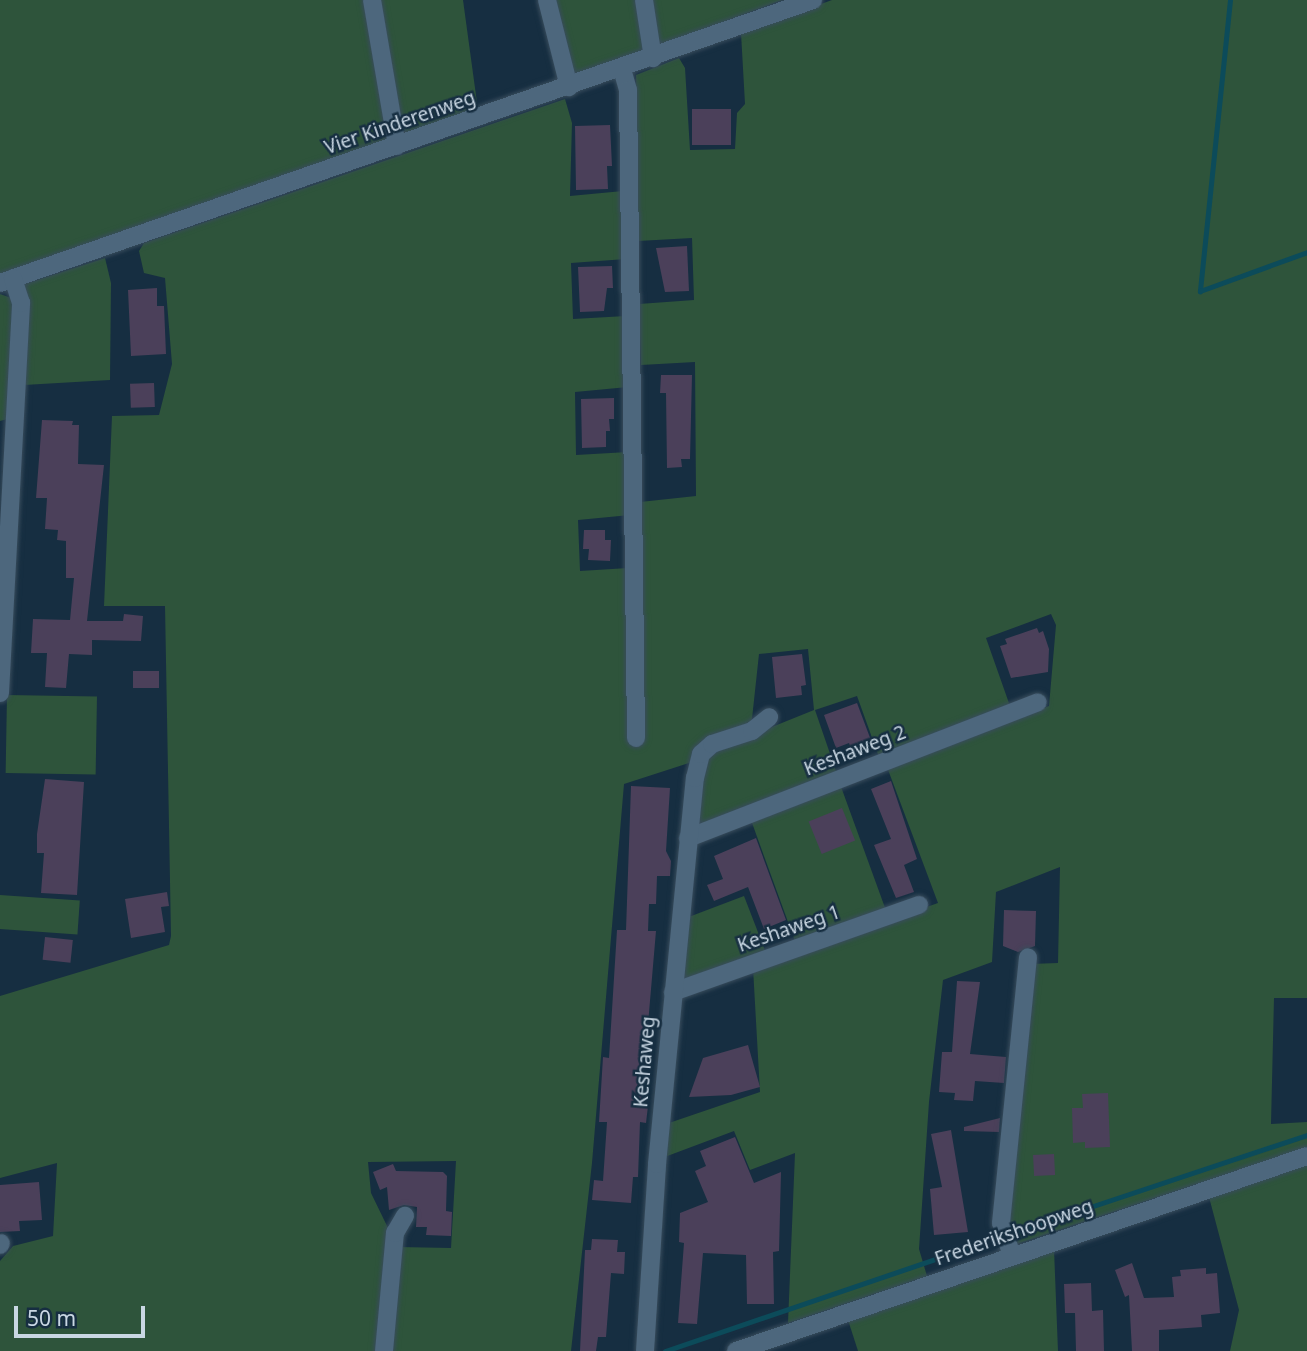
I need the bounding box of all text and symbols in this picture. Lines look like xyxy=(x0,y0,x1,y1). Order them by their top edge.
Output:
street label: Vier Kinderenweg xyxy=(322,87,478,159)
street label: Keshaweg 2 xyxy=(801,721,909,781)
street label: Keshaweg 1 xyxy=(735,901,843,957)
street label: Keshaweg xyxy=(630,1016,660,1108)
street label: Frederikshoopweg xyxy=(932,1195,1096,1271)
scale bar xyxy=(18,1292,149,1336)
text: 50 m xyxy=(27,1304,76,1332)

